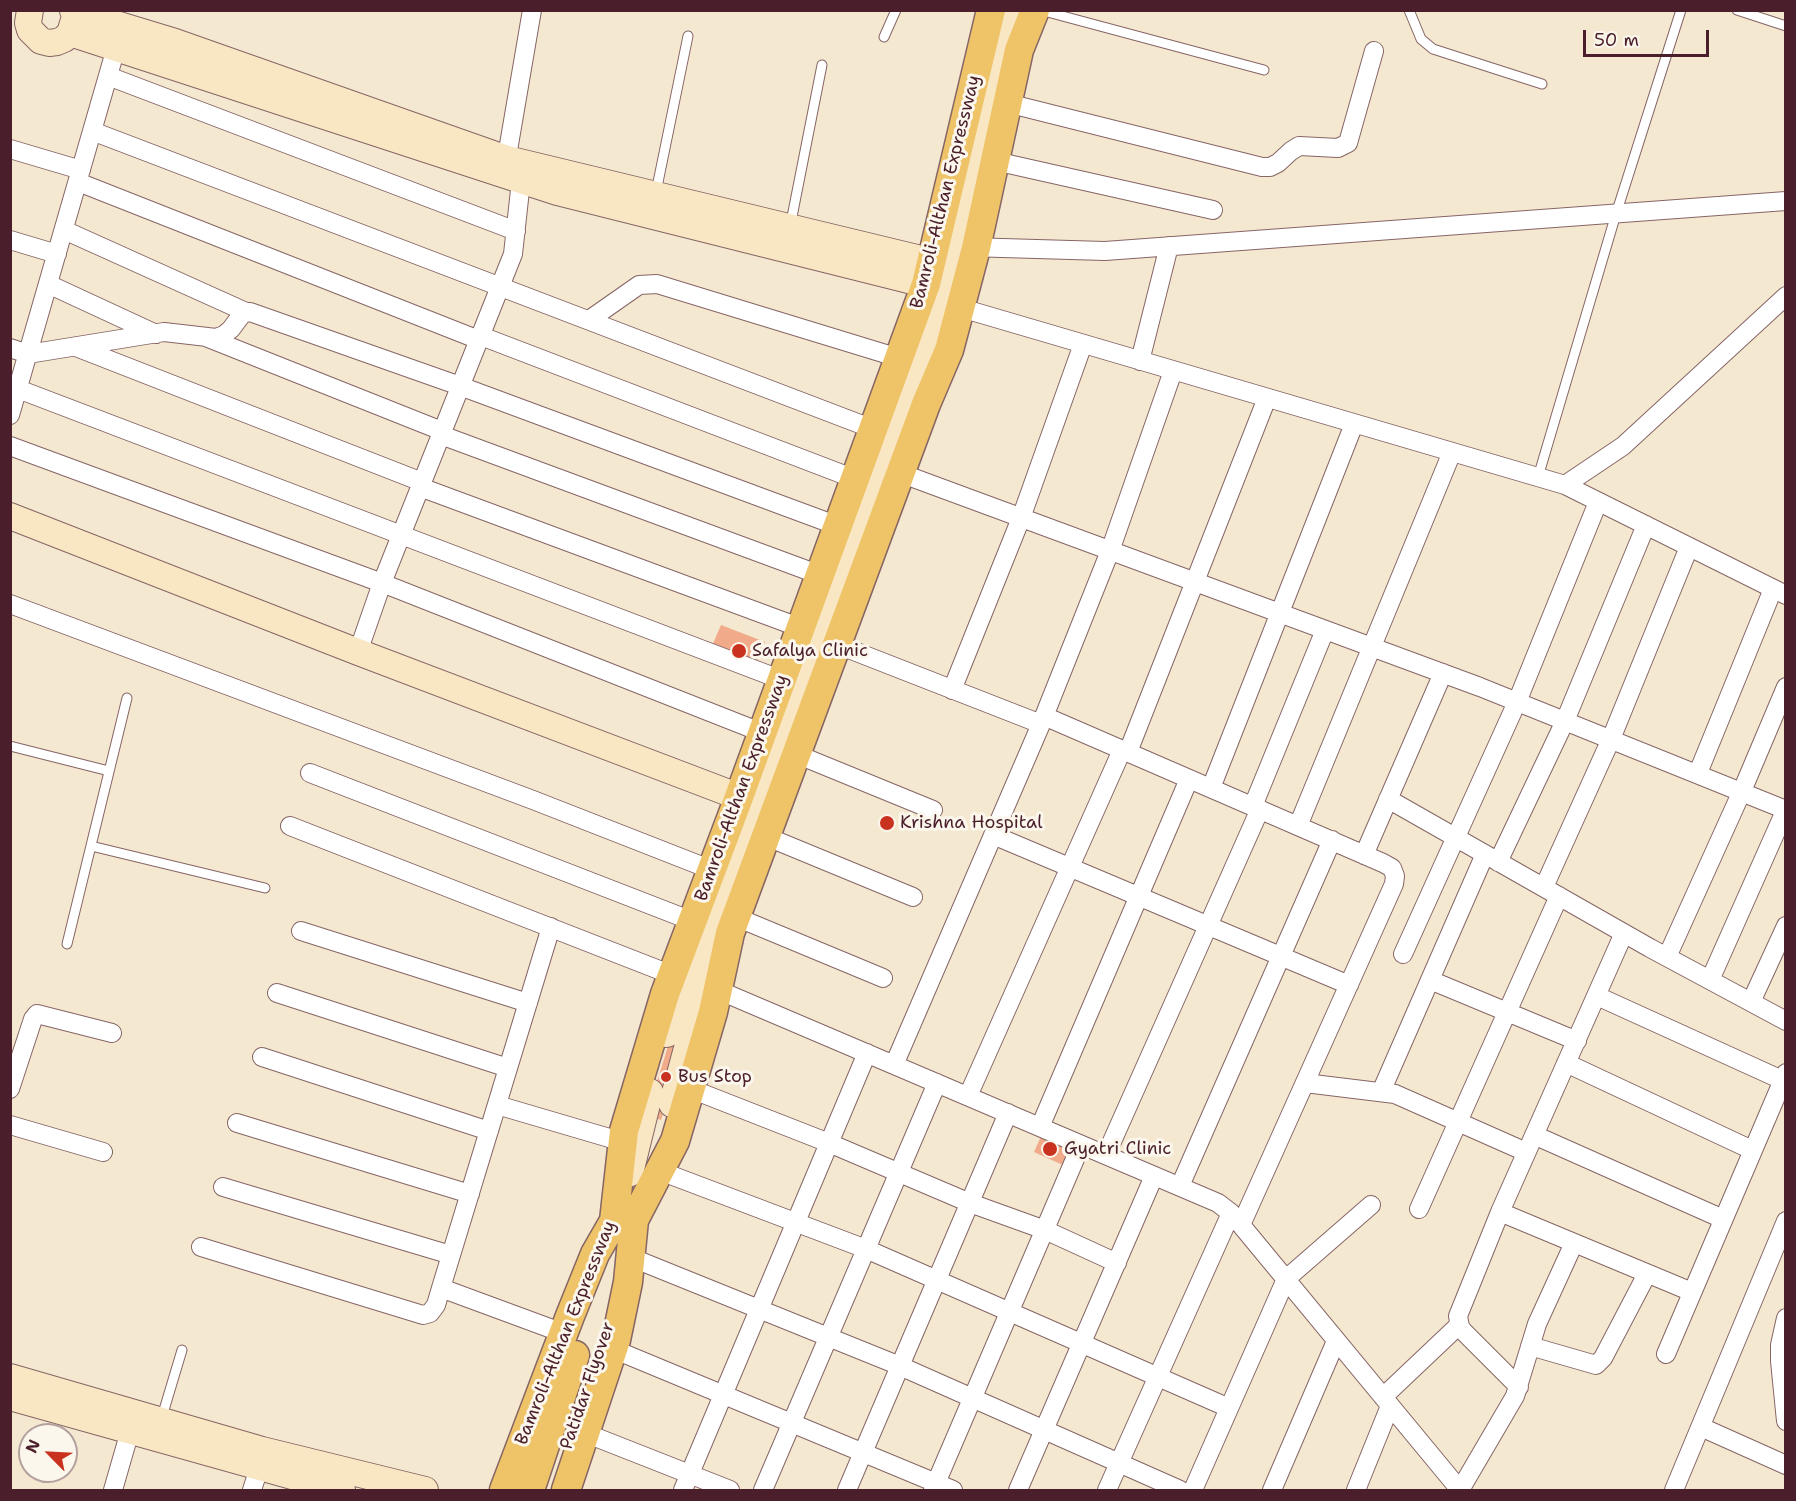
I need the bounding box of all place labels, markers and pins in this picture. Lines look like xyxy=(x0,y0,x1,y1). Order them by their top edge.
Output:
place label: Safalya Clinic xyxy=(752,640,868,662)
marker: Safalya Clinic xyxy=(730,642,748,660)
place label: Krishna Hospital xyxy=(900,812,1043,834)
marker: Krishna Hospital xyxy=(878,814,896,832)
place label: Bus Stop xyxy=(678,1066,752,1088)
marker: Bus Stop xyxy=(659,1070,673,1084)
place label: Gyatri Clinic xyxy=(1064,1138,1171,1160)
marker: Gyatri Clinic xyxy=(1041,1140,1059,1158)

